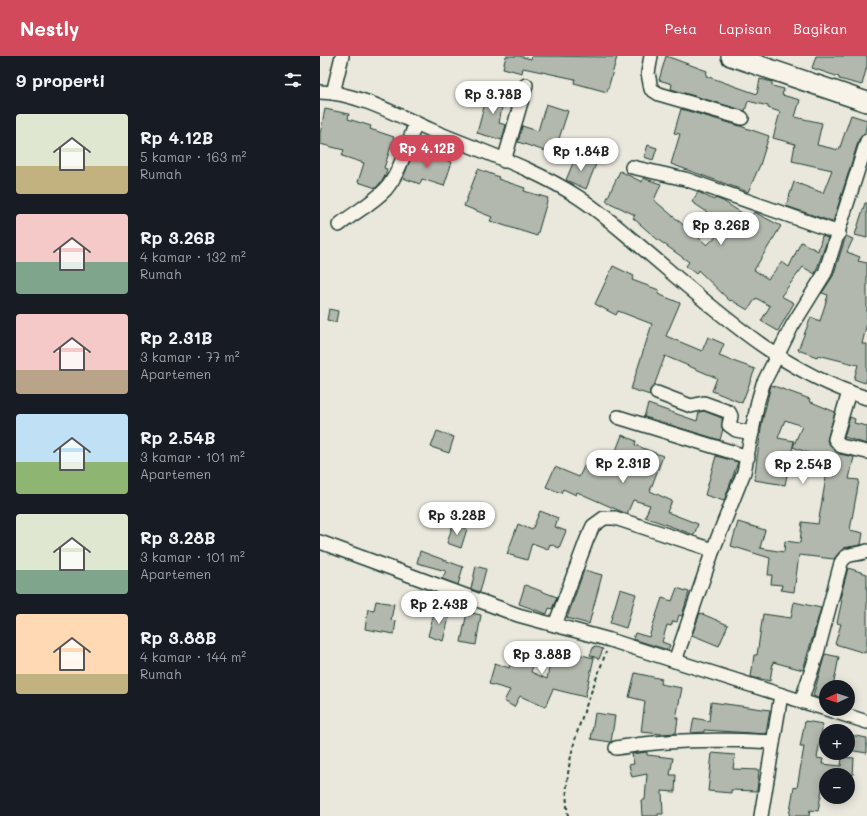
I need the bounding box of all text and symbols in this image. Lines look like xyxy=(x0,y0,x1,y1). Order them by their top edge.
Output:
text: Nestly xyxy=(20,16,79,41)
text: Peta xyxy=(665,19,697,38)
text: Lapisan xyxy=(719,19,771,38)
text: Bagikan xyxy=(793,19,847,38)
text: 9 properti xyxy=(16,69,105,91)
icon: filters xyxy=(282,69,304,91)
pin: Rp 3.78B xyxy=(452,81,534,115)
text: Rp 3.78B xyxy=(464,85,522,102)
text: Rp 4.12B xyxy=(140,126,213,148)
icon: home xyxy=(48,130,96,178)
pin: Rp 4.12B xyxy=(386,135,468,169)
pin: Rp 1.84B xyxy=(540,138,622,172)
text: Rp 4.12B xyxy=(399,139,455,156)
text: Rp 1.84B xyxy=(553,142,609,159)
text: 5 kamar · 163 m² xyxy=(140,148,246,165)
text: Rumah xyxy=(140,165,181,182)
pin: Rp 3.26B xyxy=(680,212,762,246)
text: Rp 3.26B xyxy=(692,216,750,233)
text: Rp 3.26B xyxy=(140,226,215,248)
icon: home xyxy=(48,230,96,278)
text: 4 kamar · 132 m² xyxy=(140,248,246,265)
text: Rumah xyxy=(140,265,181,282)
text: Rp 2.31B xyxy=(140,326,213,348)
icon: home xyxy=(48,330,96,378)
text: 3 kamar · 77 m² xyxy=(140,348,240,365)
text: Apartemen xyxy=(140,365,211,382)
text: Rp 2.54B xyxy=(140,426,216,448)
icon: home xyxy=(48,430,96,478)
text: 3 kamar · 101 m² xyxy=(140,448,245,465)
pin: Rp 2.31B xyxy=(582,450,664,484)
pin: Rp 2.54B xyxy=(762,451,844,485)
text: Rp 2.31B xyxy=(595,454,651,471)
text: Rp 2.54B xyxy=(774,455,832,472)
text: Apartemen xyxy=(140,465,211,482)
pin: Rp 3.28B xyxy=(416,502,498,536)
text: Rp 3.28B xyxy=(428,506,486,523)
text: Rp 3.28B xyxy=(140,526,216,548)
icon: home xyxy=(48,530,96,578)
text: 3 kamar · 101 m² xyxy=(140,548,245,565)
text: Apartemen xyxy=(140,565,211,582)
pin: Rp 2.43B xyxy=(398,591,480,625)
text: Rp 2.43B xyxy=(410,595,468,612)
text: Rp 3.88B xyxy=(140,626,217,648)
icon: home xyxy=(48,630,96,678)
pin: Rp 3.88B xyxy=(501,641,583,675)
text: Rp 3.88B xyxy=(513,645,571,662)
text: 4 kamar · 144 m² xyxy=(140,648,246,665)
text: Rumah xyxy=(140,665,181,682)
north arrow xyxy=(819,680,855,716)
map controls xyxy=(819,680,855,804)
button: + xyxy=(819,724,855,760)
button: − xyxy=(819,768,855,804)

